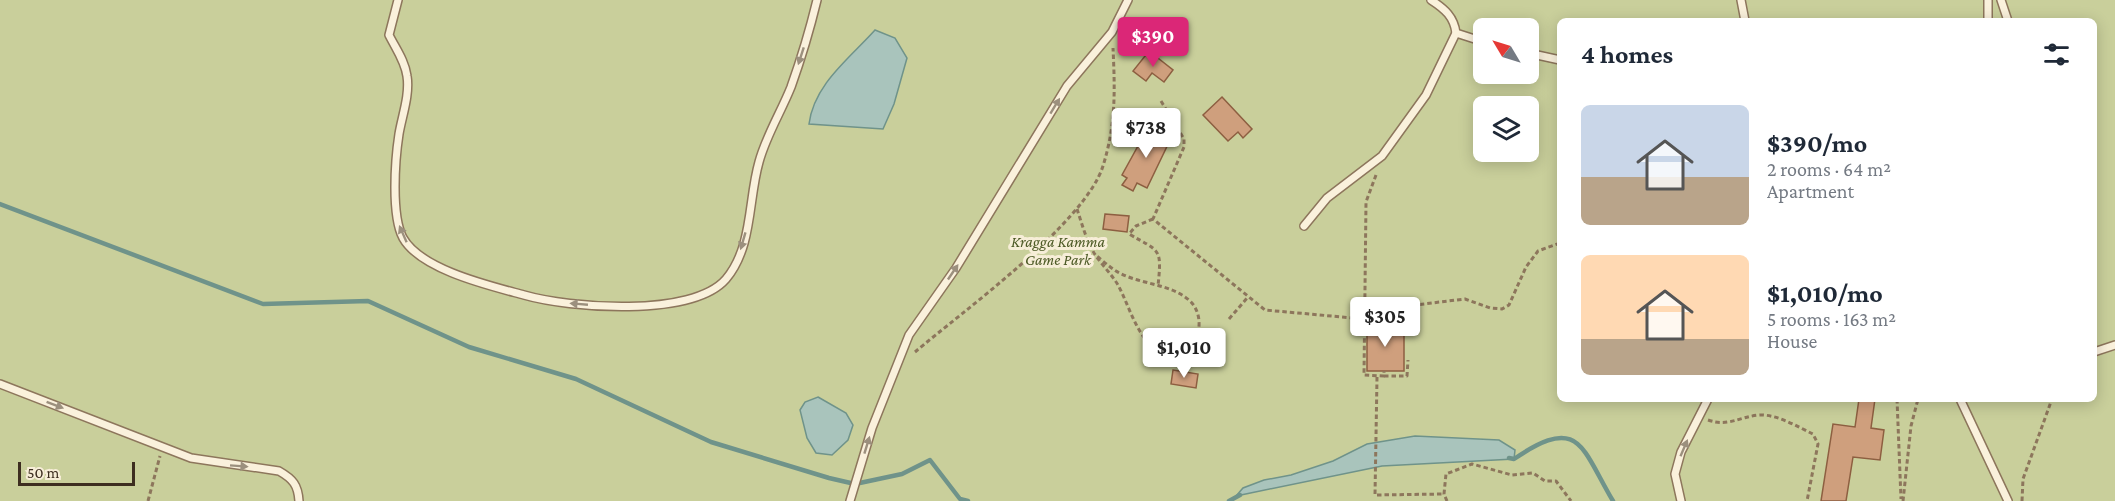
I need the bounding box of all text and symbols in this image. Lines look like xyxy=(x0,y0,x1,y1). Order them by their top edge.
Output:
pin: $390 xyxy=(1117,17,1189,68)
north arrow xyxy=(1473,18,1539,84)
map controls xyxy=(1473,18,1539,162)
text: $390 xyxy=(1132,25,1174,47)
icon: filters xyxy=(2040,38,2073,71)
text: 4 homes xyxy=(1581,40,1673,69)
one-way arrow xyxy=(796,47,805,65)
button: layers xyxy=(1473,96,1539,162)
one-way arrow xyxy=(1050,98,1061,114)
pin: $738 xyxy=(1110,108,1182,159)
text: $738 xyxy=(1126,116,1166,138)
icon: home xyxy=(1629,129,1701,201)
text: $390/mo xyxy=(1767,129,1867,158)
text: 2 rooms · 64 m² xyxy=(1767,158,1891,180)
text: Apartment xyxy=(1767,180,1854,202)
one-way arrow xyxy=(399,225,409,243)
one-way arrow xyxy=(738,232,747,250)
park label: Kragga Kamma Game Park xyxy=(1011,233,1105,268)
one-way arrow xyxy=(947,264,959,280)
icon: home xyxy=(1629,279,1701,351)
text: $1,010/mo xyxy=(1767,279,1883,308)
pin: $305 xyxy=(1349,297,1421,348)
one-way arrow xyxy=(569,299,588,309)
text: $305 xyxy=(1364,305,1406,327)
text: 5 rooms · 163 m² xyxy=(1767,308,1896,330)
pin: $1,010 xyxy=(1135,328,1233,379)
text: House xyxy=(1767,330,1817,352)
text: $1,010 xyxy=(1157,336,1211,358)
one-way arrow xyxy=(46,400,64,410)
one-way arrow xyxy=(863,436,872,454)
one-way arrow xyxy=(1679,439,1689,457)
scale bar xyxy=(18,459,135,486)
one-way arrow xyxy=(229,461,248,471)
text: 50 m xyxy=(27,464,59,481)

